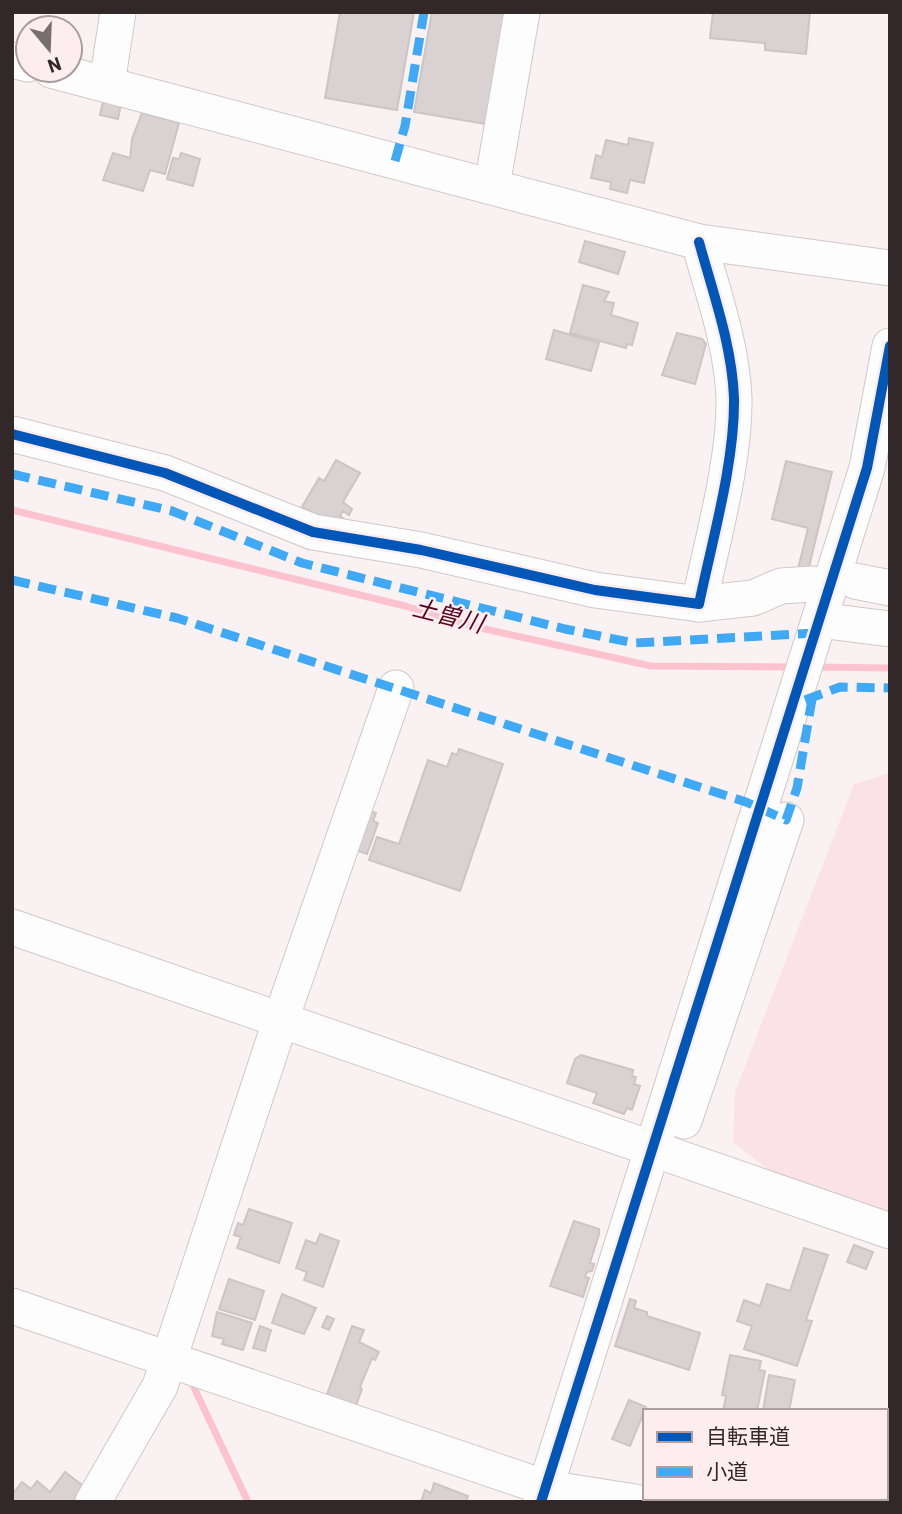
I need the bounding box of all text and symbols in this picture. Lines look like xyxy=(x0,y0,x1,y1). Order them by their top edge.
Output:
north arrow xyxy=(14,14,84,84)
text: N xyxy=(45,53,64,78)
water label: 土曽川 xyxy=(410,592,490,638)
legend xyxy=(643,1409,888,1500)
text: 自転車道 xyxy=(706,1423,790,1448)
text: 小道 xyxy=(706,1458,748,1483)

